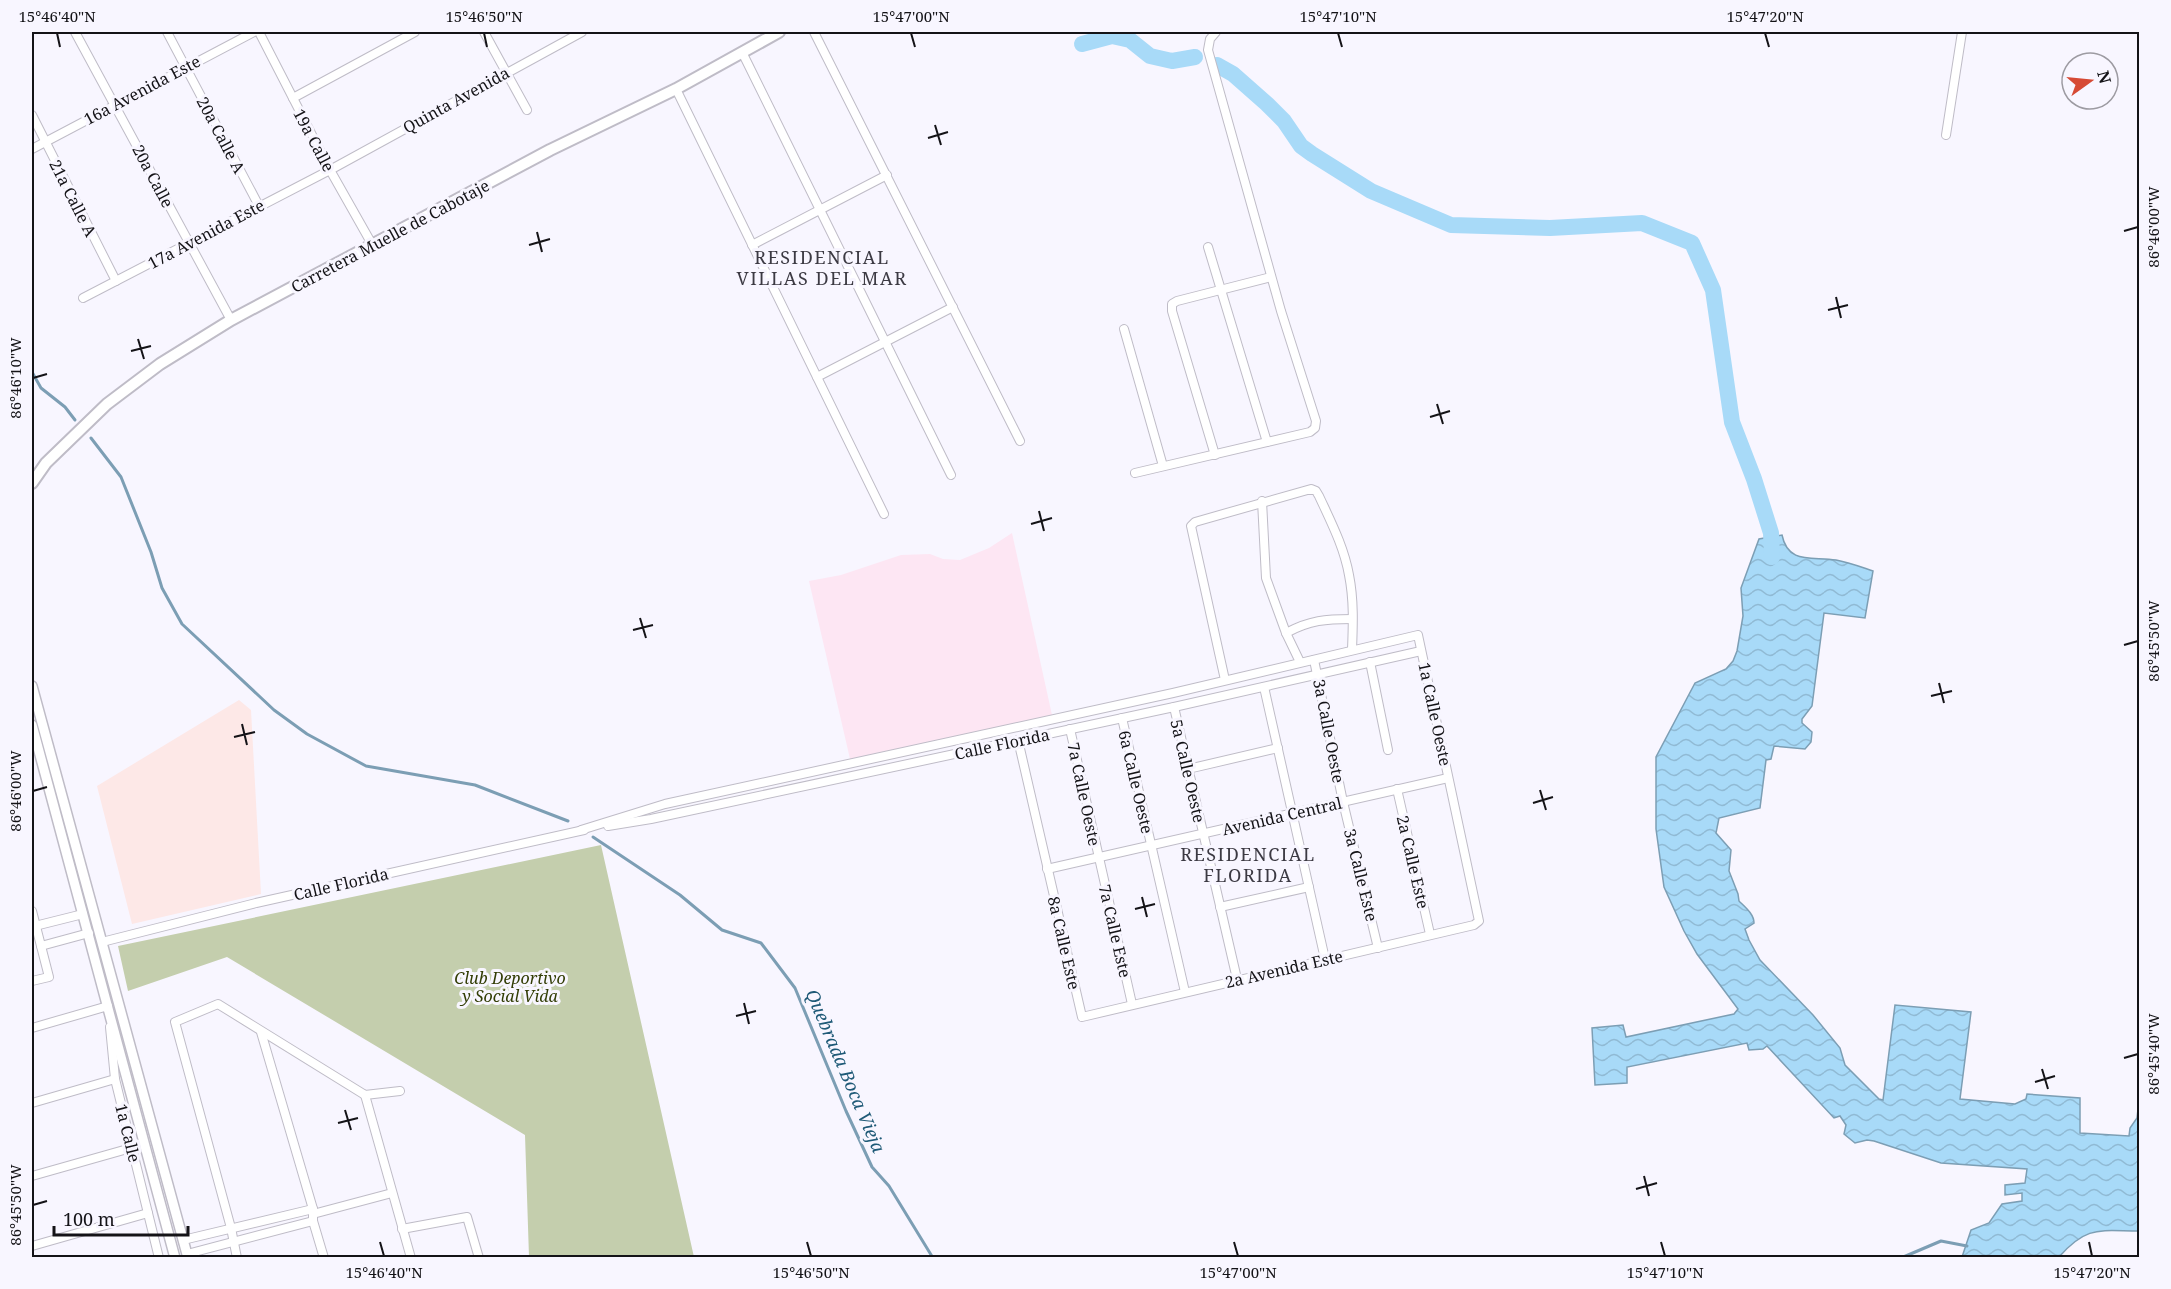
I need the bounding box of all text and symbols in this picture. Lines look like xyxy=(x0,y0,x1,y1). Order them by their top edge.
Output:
text: 15°46'40"N xyxy=(18,6,96,26)
text: 15°46'50"N xyxy=(445,6,523,26)
text: 15°47'00"N xyxy=(872,6,950,26)
text: 15°47'10"N xyxy=(1299,6,1377,26)
text: 15°47'20"N xyxy=(1726,6,1804,26)
street label: 16a Avenida Este xyxy=(80,50,204,130)
north arrow xyxy=(2060,51,2120,111)
street label: Quinta Avenida xyxy=(399,62,513,138)
text: N xyxy=(2092,68,2117,86)
street label: 20a Calle A xyxy=(192,93,251,178)
street label: 19a Calle xyxy=(288,105,340,175)
street label: 20a Calle xyxy=(127,141,179,211)
street label: 21a Calle A xyxy=(44,156,102,241)
street label: Carretera Muelle de Cabotaje xyxy=(287,174,493,298)
text: 86°46'00"W xyxy=(2143,186,2163,268)
street label: 17a Avenida Este xyxy=(144,194,268,274)
district label: RESIDENCIAL VILLAS DEL MAR xyxy=(737,245,907,290)
text: 86°46'10"W xyxy=(5,337,25,419)
text: 86°45'50"W xyxy=(2143,600,2163,682)
street label: 1a Calle Oeste xyxy=(1413,660,1457,768)
street label: 3a Calle Oeste xyxy=(1308,677,1350,785)
street label: 5a Calle Oeste xyxy=(1165,717,1211,825)
street label: Calle Florida xyxy=(952,723,1052,765)
street label: 6a Calle Oeste xyxy=(1113,728,1159,836)
street label: 7a Calle Oeste xyxy=(1062,740,1106,848)
text: 86°46'00"W xyxy=(5,750,25,832)
street label: Avenida Central xyxy=(1220,792,1344,840)
street label: 2a Calle Este xyxy=(1392,813,1434,911)
street label: 3a Calle Este xyxy=(1339,826,1383,924)
district label: RESIDENCIAL FLORIDA xyxy=(1180,842,1316,887)
street label: Calle Florida xyxy=(291,862,391,906)
street label: 7a Calle Este xyxy=(1094,882,1136,980)
street label: 8a Calle Este xyxy=(1043,894,1085,992)
street label: 2a Avenida Este xyxy=(1223,945,1345,993)
park label: Club Deportivo y Social Vida xyxy=(454,967,566,1007)
water label: Quebrada Boca Vieja xyxy=(801,985,891,1156)
text: 86°45'40"W xyxy=(2143,1013,2163,1095)
street label: 1a Calle xyxy=(110,1102,146,1164)
text: 86°45'50"W xyxy=(5,1164,25,1246)
scale bar xyxy=(54,1199,188,1237)
text: 100 m xyxy=(63,1207,115,1231)
text: 15°46'40"N xyxy=(345,1262,423,1282)
text: 15°46'50"N xyxy=(772,1262,850,1282)
text: 15°47'00"N xyxy=(1199,1262,1277,1282)
text: 15°47'10"N xyxy=(1626,1262,1704,1282)
text: 15°47'20"N xyxy=(2053,1262,2131,1282)

